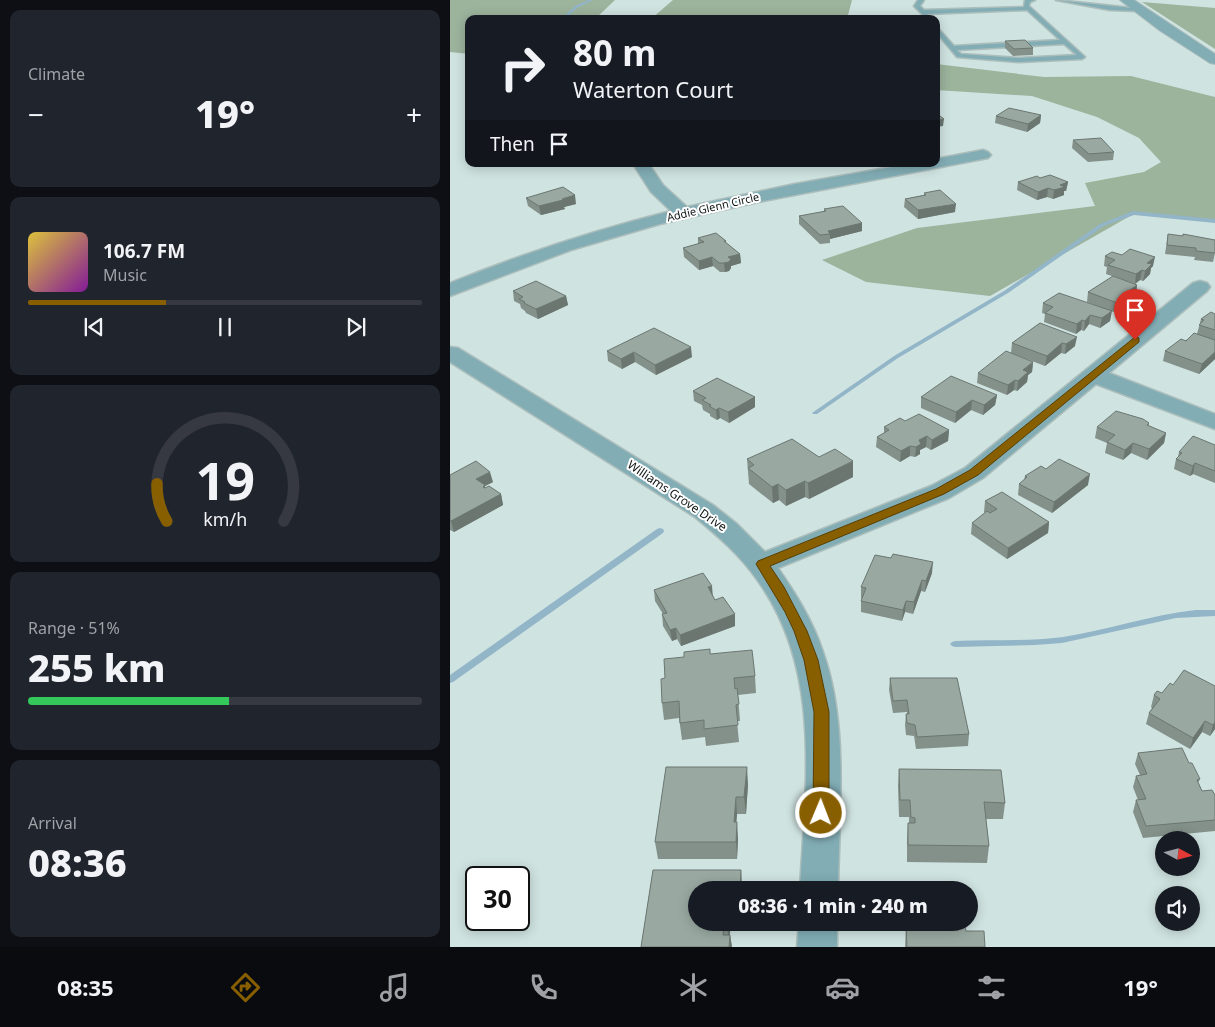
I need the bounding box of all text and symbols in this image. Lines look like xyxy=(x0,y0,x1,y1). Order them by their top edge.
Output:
text: 80 m xyxy=(573,29,656,76)
icon: right xyxy=(490,35,555,100)
text: Climate xyxy=(28,63,85,85)
text: Waterton Court xyxy=(573,74,733,104)
text: 19° xyxy=(195,87,255,139)
text: − xyxy=(28,95,44,133)
text: + xyxy=(406,95,422,133)
icon: arrive xyxy=(545,130,573,158)
text: Then xyxy=(490,131,535,157)
street label: Addie Glenn Circle xyxy=(665,189,761,224)
text: 106.7 FM xyxy=(103,238,185,264)
text: Music xyxy=(103,264,147,286)
pin xyxy=(1114,289,1156,340)
icon: arrive xyxy=(1121,296,1149,324)
icon: previous xyxy=(80,313,108,341)
icon: pause xyxy=(211,313,239,341)
icon: next xyxy=(342,313,370,341)
text: 19 xyxy=(195,444,255,515)
street label: Williams Grove Drive xyxy=(624,456,731,535)
text: km/h xyxy=(203,507,247,531)
text: Range · 51% xyxy=(28,617,120,639)
text: 255 km xyxy=(28,641,166,693)
position arrow xyxy=(794,786,846,838)
text: Arrival xyxy=(28,812,77,834)
north arrow xyxy=(1155,831,1200,876)
map controls xyxy=(1155,831,1200,931)
text: 08:36 xyxy=(28,836,127,888)
speed limit sign: 30 xyxy=(465,866,530,931)
button: sound xyxy=(1155,886,1200,931)
text: 08:36 · 1 min · 240 m xyxy=(738,893,928,919)
icon: directions xyxy=(228,970,263,1005)
icon: music xyxy=(377,970,412,1005)
icon: phone xyxy=(526,970,561,1005)
icon: climate xyxy=(676,970,711,1005)
icon: car xyxy=(825,970,860,1005)
icon: filters xyxy=(974,970,1009,1005)
text: 08:35 xyxy=(57,972,114,1002)
text: 19° xyxy=(1123,972,1158,1002)

